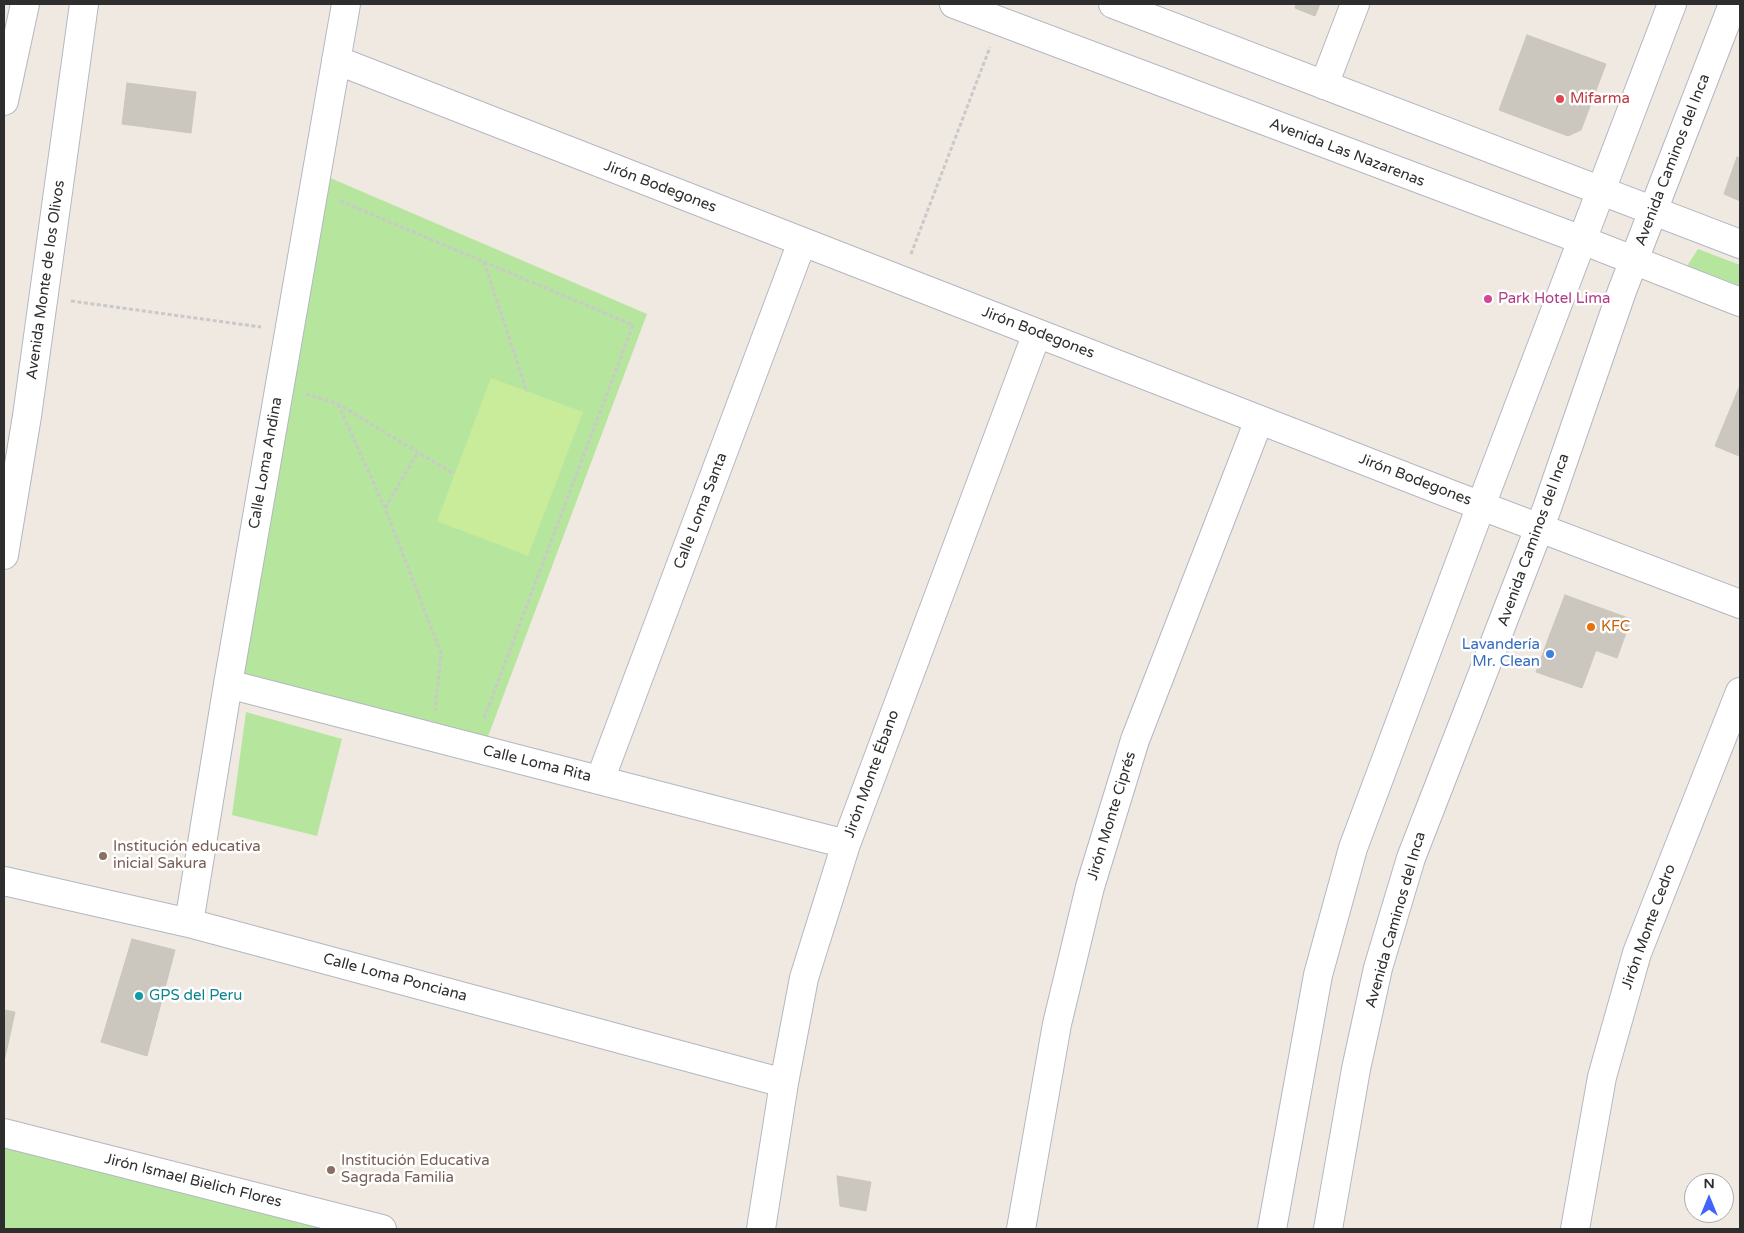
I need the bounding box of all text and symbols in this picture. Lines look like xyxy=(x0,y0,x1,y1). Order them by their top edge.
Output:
street label: Avenida Caminos del Inca xyxy=(1632,72,1714,248)
place label: Mifarma xyxy=(1570,90,1630,108)
marker: Mifarma xyxy=(1554,93,1566,105)
street label: Avenida Las Nazarenas xyxy=(1267,115,1427,191)
street label: Jirón Bodegones xyxy=(601,157,719,217)
street label: Avenida Monte de los Olivos xyxy=(23,179,69,381)
place label: Park Hotel Lima xyxy=(1498,290,1610,308)
marker: Park Hotel Lima xyxy=(1482,293,1494,305)
street label: Jirón Bodegones xyxy=(979,303,1097,363)
street label: Calle Loma Andina xyxy=(246,396,286,530)
street label: Calle Loma Santa xyxy=(670,450,732,572)
street label: Jirón Bodegones xyxy=(1356,450,1474,510)
street label: Avenida Caminos del Inca xyxy=(1494,451,1574,629)
place label: KFC xyxy=(1601,618,1630,636)
marker: KFC xyxy=(1585,621,1597,633)
place label: Lavandería Mr. Clean xyxy=(1462,636,1540,671)
marker: Lavandería Mr. Clean xyxy=(1544,648,1556,660)
street label: Jirón Monte Ébano xyxy=(841,708,903,840)
street label: Calle Loma Rita xyxy=(481,742,593,786)
street label: Jirón Monte Ciprés xyxy=(1084,749,1140,883)
street label: Avenida Caminos del Inca xyxy=(1362,830,1430,1010)
place label: Institución educativa inicial Sakura xyxy=(113,838,261,873)
marker: Institución educativa inicial Sakura xyxy=(97,850,109,862)
street label: Jirón Monte Cedro xyxy=(1618,862,1680,992)
street label: Calle Loma Ponciana xyxy=(321,950,469,1006)
place label: GPS del Peru xyxy=(149,987,242,1005)
marker: GPS del Peru xyxy=(133,990,145,1002)
street label: Jirón Ismael Bielich Flores xyxy=(102,1150,284,1212)
place label: Institución Educativa Sagrada Familia xyxy=(341,1152,490,1187)
marker: Institución Educativa Sagrada Familia xyxy=(325,1164,337,1176)
north arrow xyxy=(1684,1173,1734,1223)
text: N xyxy=(1703,1175,1715,1192)

